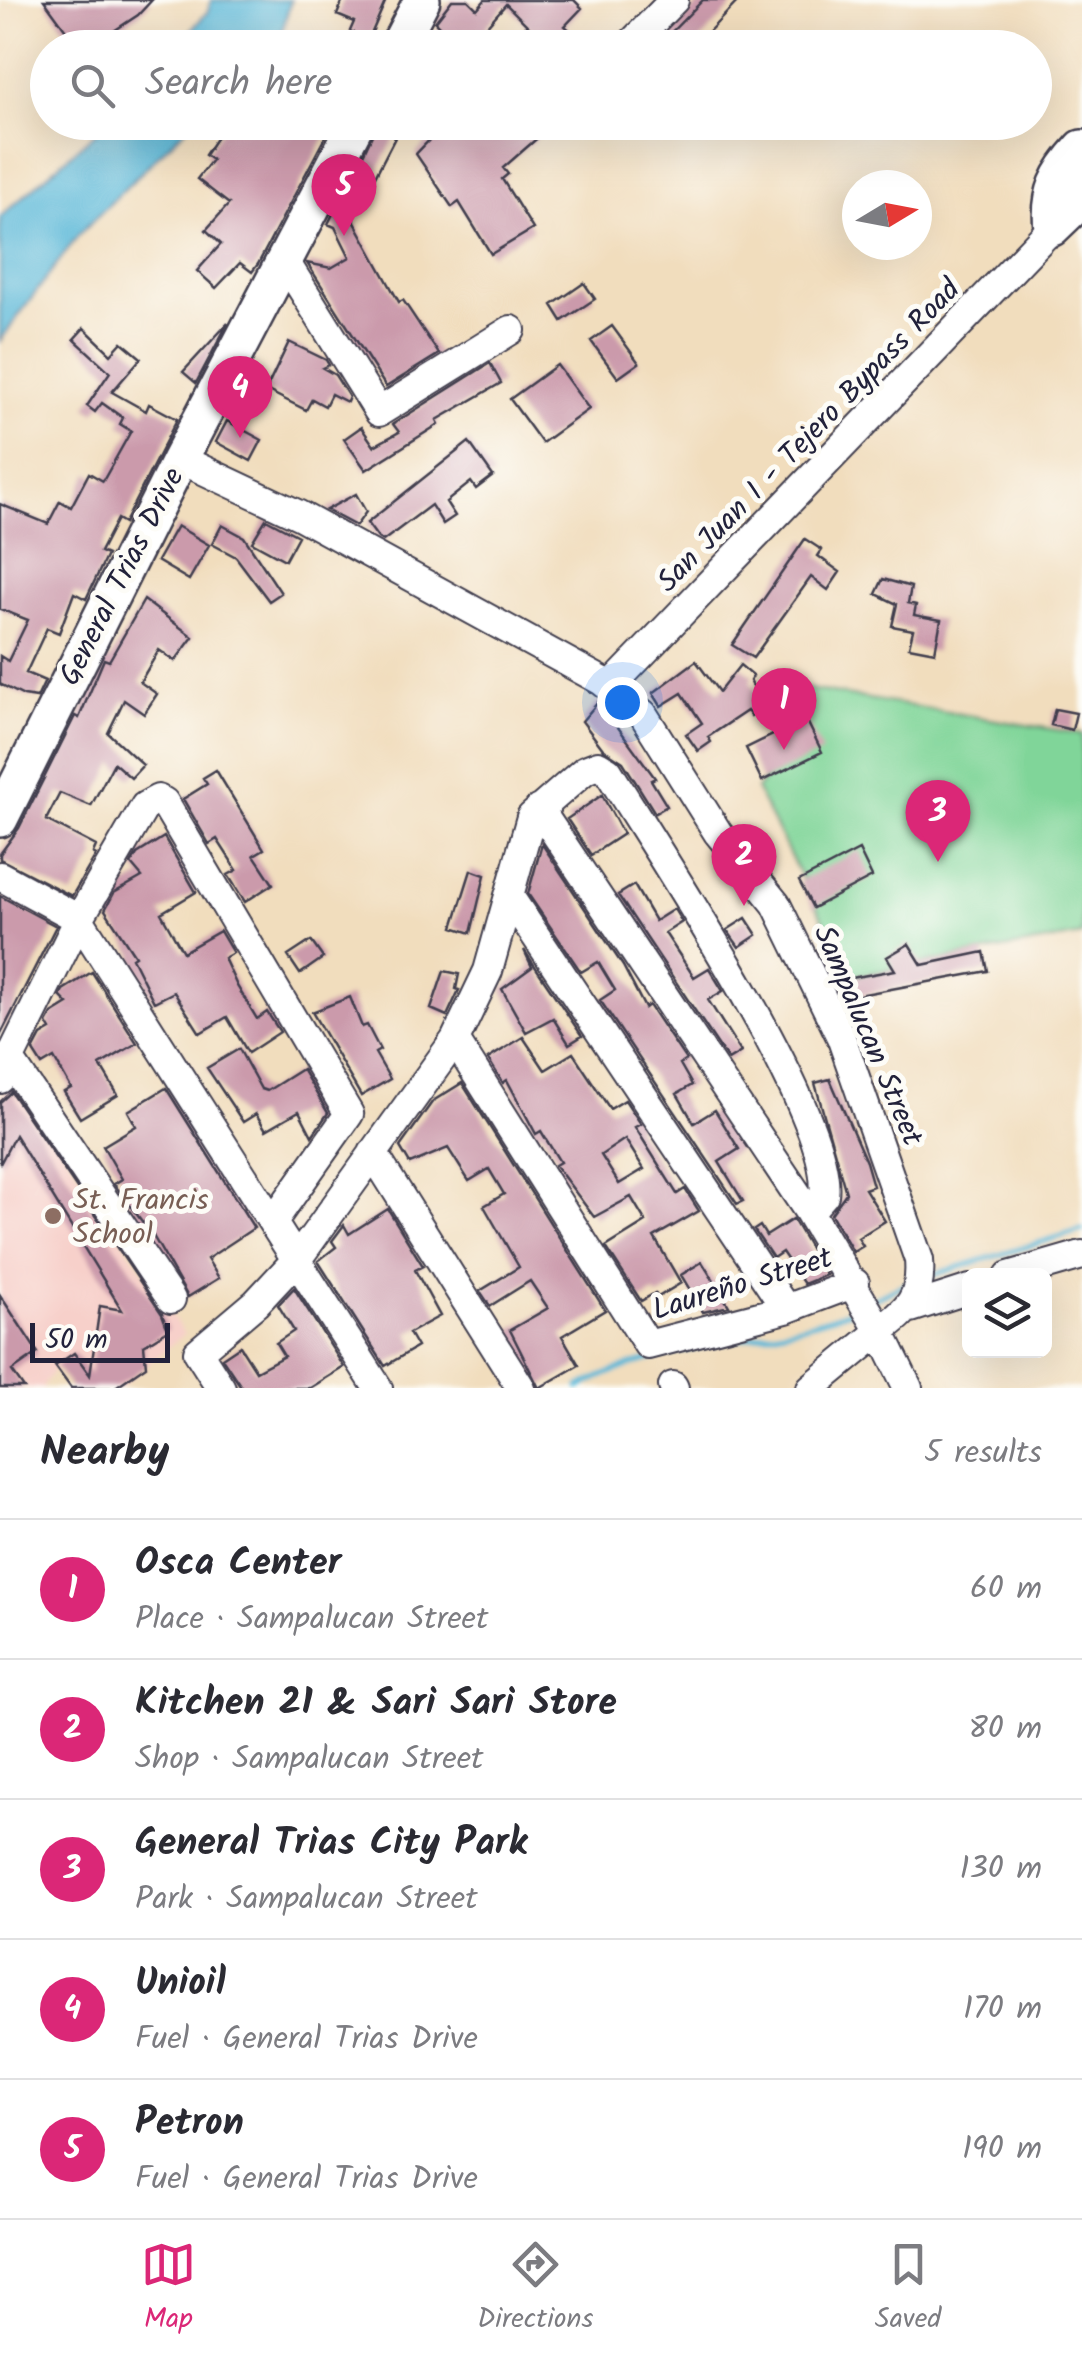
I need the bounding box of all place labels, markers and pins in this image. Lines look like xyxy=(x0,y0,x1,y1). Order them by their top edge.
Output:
pin: 5 xyxy=(312,154,376,236)
pin: 4 xyxy=(208,356,272,438)
pin: 1 xyxy=(752,668,816,750)
pin: 3 xyxy=(906,780,970,862)
pin: 2 xyxy=(712,824,776,906)
place label: St. Francis School xyxy=(73,1177,209,1259)
marker: St. Francis School xyxy=(42,1205,64,1227)

